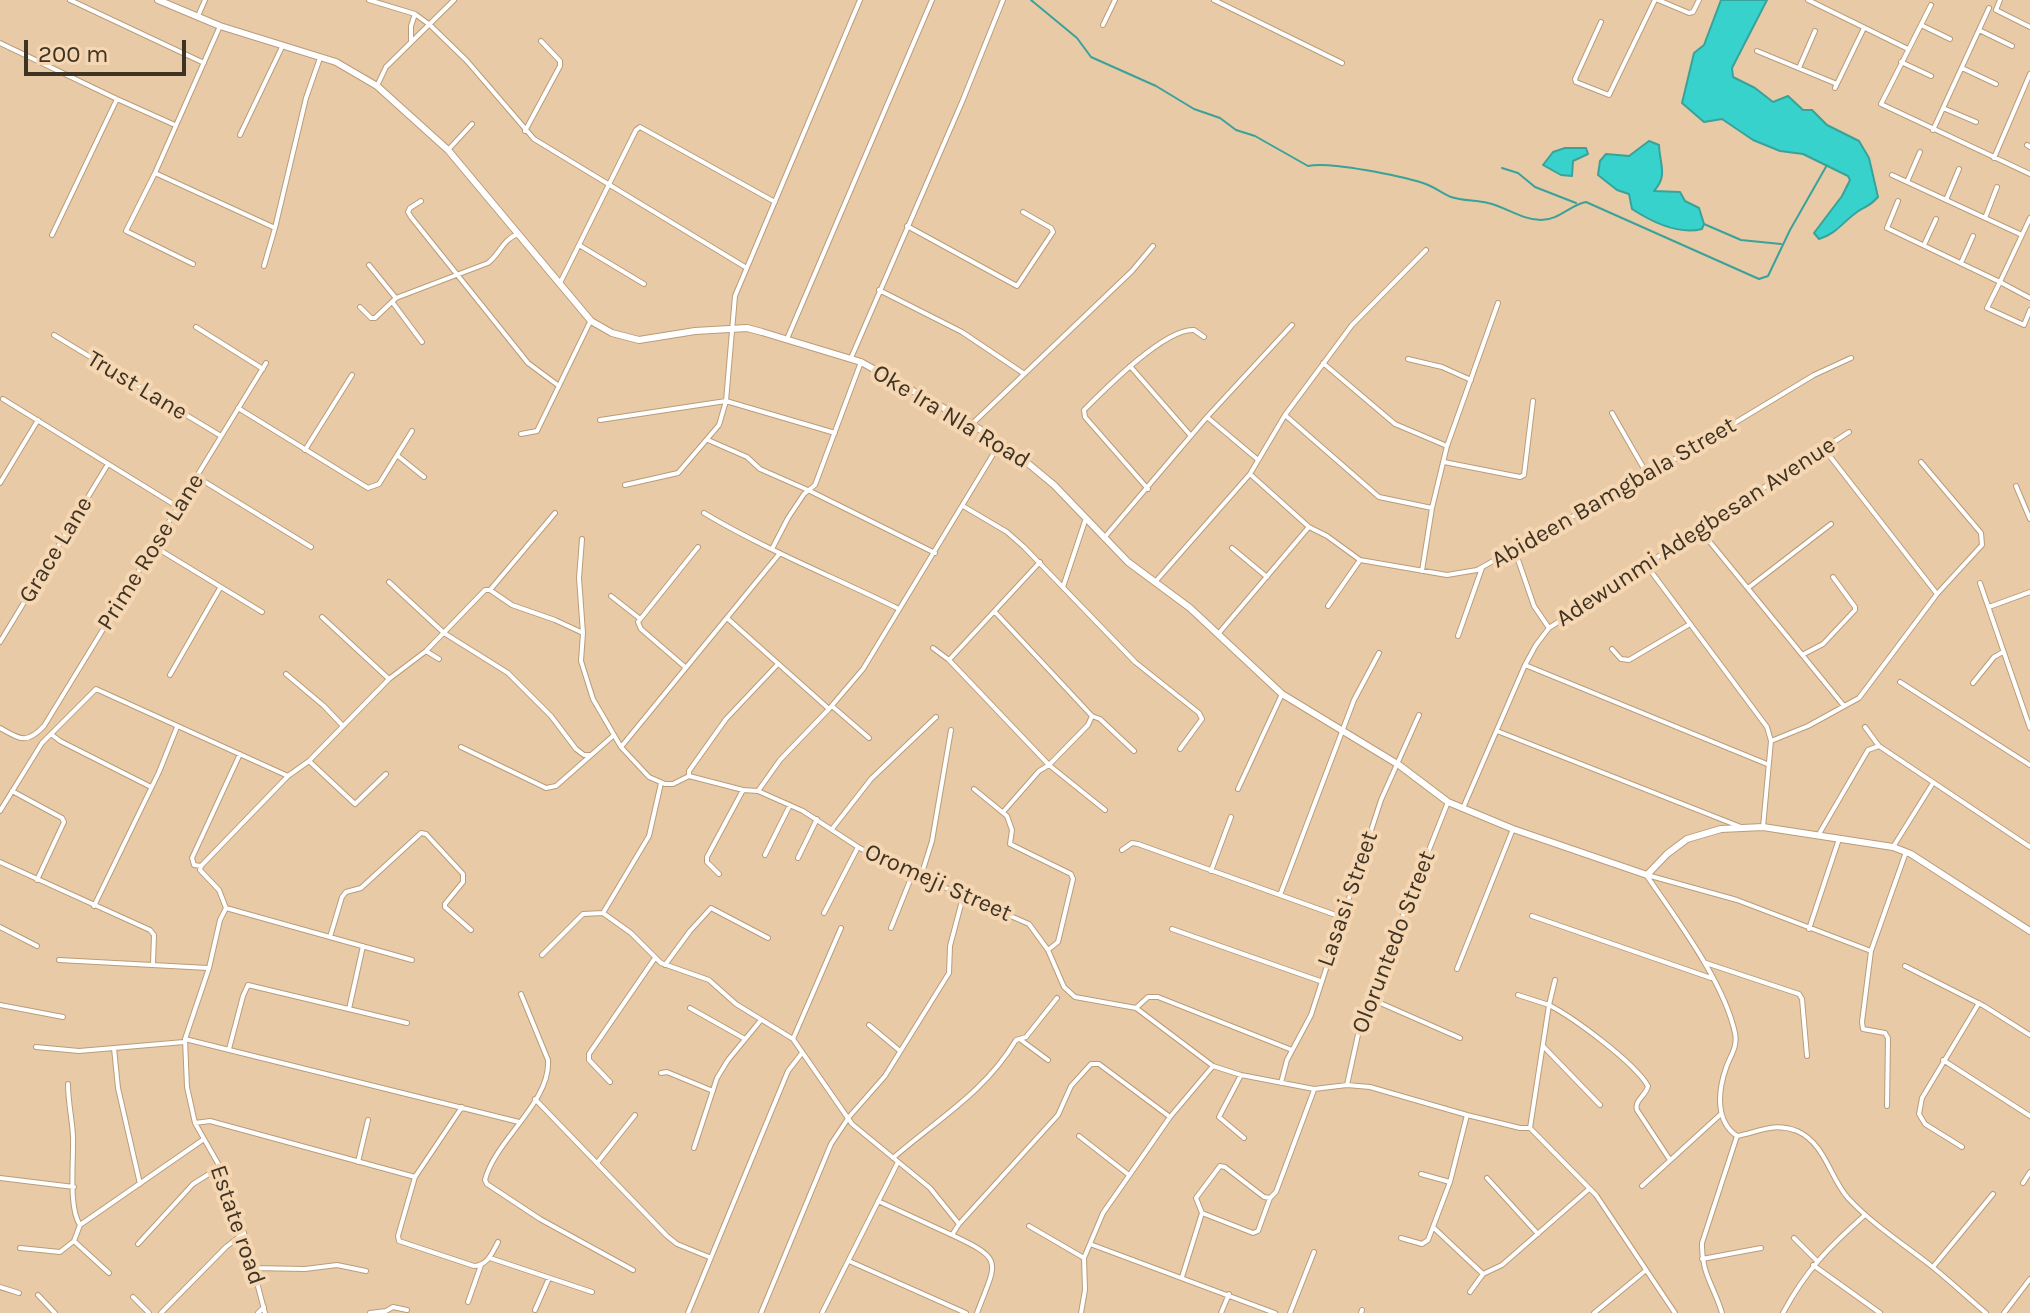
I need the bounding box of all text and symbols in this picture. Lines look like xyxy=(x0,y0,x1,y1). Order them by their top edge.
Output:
scale bar xyxy=(28,24,190,74)
text: 200 m xyxy=(38,40,109,68)
street label: Trust Lane xyxy=(82,345,192,427)
street label: Oke Ira Nla Road xyxy=(867,359,1035,475)
street label: Abideen Bamgbala Street xyxy=(1487,411,1741,575)
street label: Adewunmi Adegbesan Avenue xyxy=(1551,431,1841,633)
street label: Prime Rose Lane xyxy=(91,468,211,636)
street label: Grace Lane xyxy=(13,492,99,608)
street label: Lasasi Street xyxy=(1311,827,1385,971)
street label: Oromeji Street xyxy=(860,838,1016,928)
street label: Oloruntedo Street xyxy=(1346,847,1442,1037)
street label: Estate road xyxy=(203,1161,271,1289)

